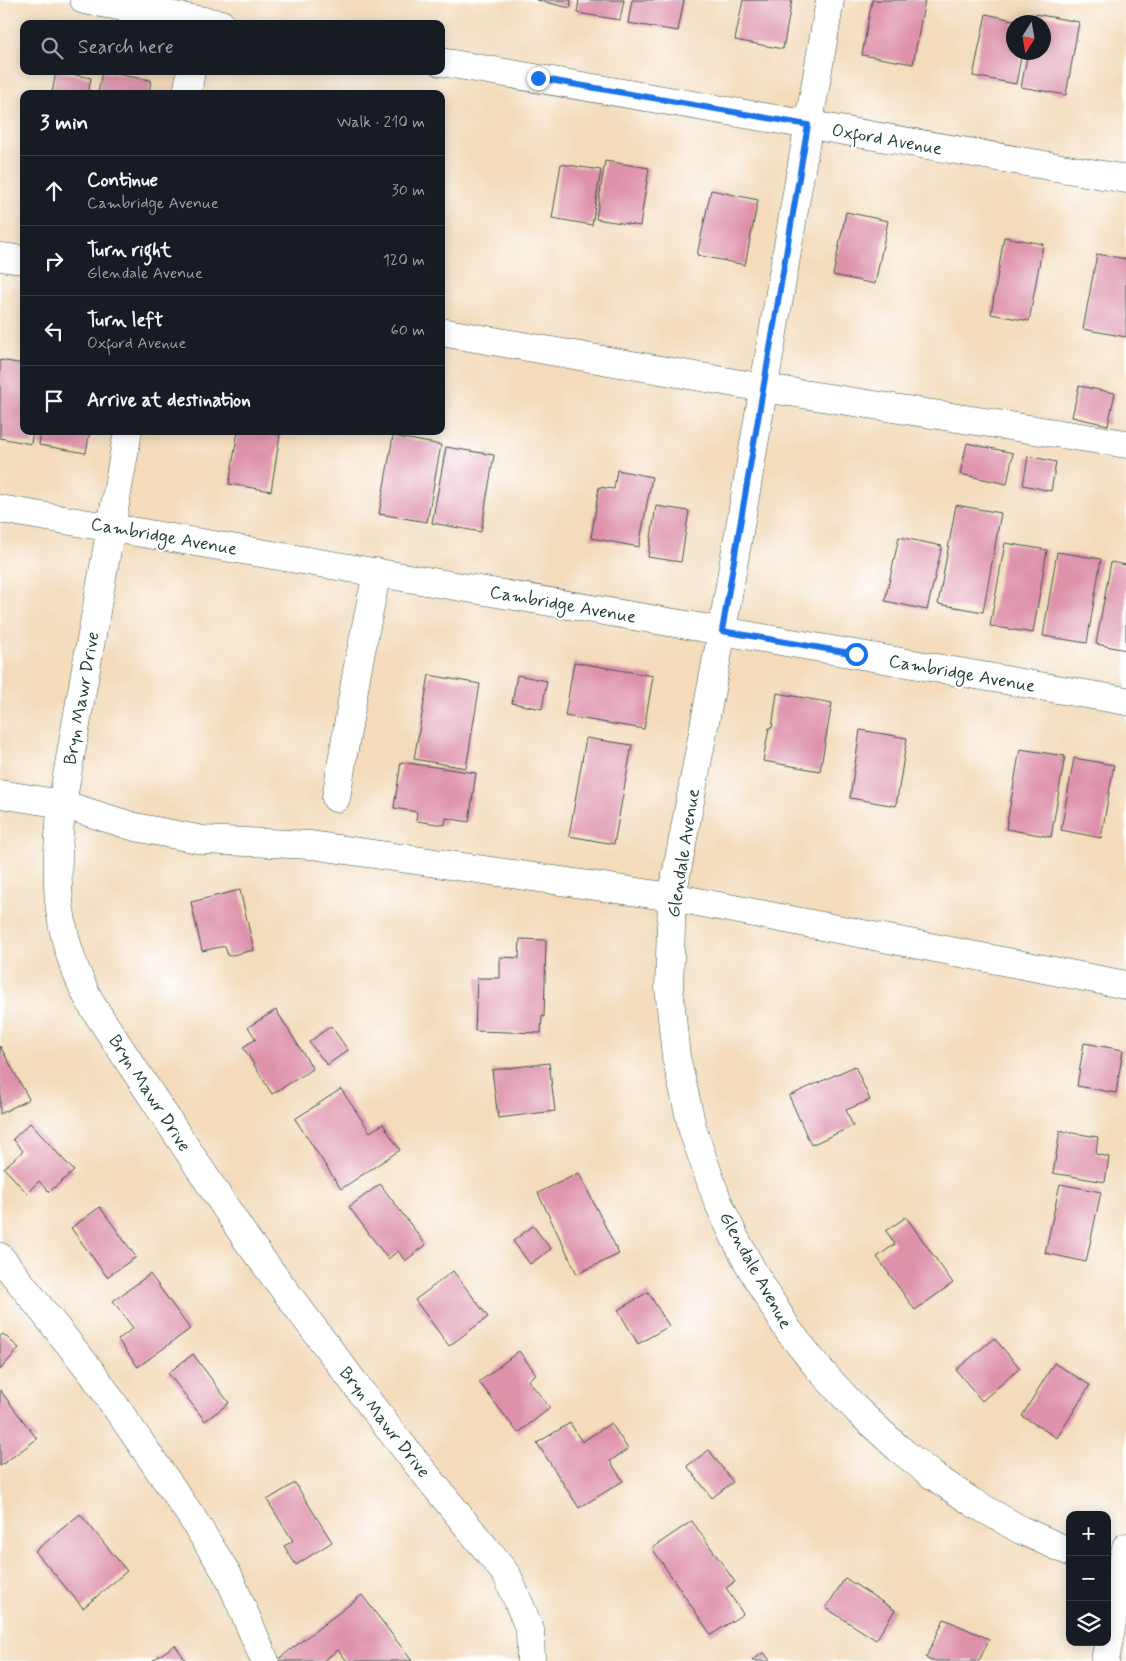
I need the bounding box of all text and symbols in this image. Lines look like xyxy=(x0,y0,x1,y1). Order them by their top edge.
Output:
north arrow xyxy=(1006,15,1051,60)
search box xyxy=(20,20,445,75)
icon: search xyxy=(38,34,66,62)
text: Search here xyxy=(78,35,174,60)
route end xyxy=(527,67,550,90)
text: 3 min xyxy=(40,109,88,137)
text: Walk · 210 m xyxy=(337,112,425,133)
street label: Oxford Avenue xyxy=(829,118,944,163)
text: Continue xyxy=(87,168,158,193)
icon: ahead xyxy=(40,177,68,205)
text: 30 m xyxy=(392,180,425,201)
text: Cambridge Avenue xyxy=(87,193,219,214)
text: Turn right xyxy=(87,238,171,263)
icon: right xyxy=(40,247,68,275)
text: 120 m xyxy=(383,250,425,271)
text: Glendale Avenue xyxy=(87,263,203,284)
text: Turn left xyxy=(87,308,163,333)
icon: left xyxy=(40,317,68,345)
text: 60 m xyxy=(391,320,425,341)
text: Oxford Avenue xyxy=(87,333,186,354)
icon: arrive xyxy=(40,387,68,415)
text: Arrive at destination xyxy=(87,388,251,413)
street label: Cambridge Avenue xyxy=(89,512,239,563)
street label: Cambridge Avenue xyxy=(488,580,638,631)
street label: Bryn Mawr Drive xyxy=(58,630,106,767)
route start xyxy=(845,643,868,666)
street label: Cambridge Avenue xyxy=(887,649,1037,700)
street label: Glendale Avenue xyxy=(662,787,706,919)
street label: Bryn Mawr Drive xyxy=(102,1030,196,1157)
street label: Glendale Avenue xyxy=(713,1208,797,1333)
street label: Bryn Mawr Drive xyxy=(333,1362,435,1483)
map controls xyxy=(1066,1511,1111,1646)
button: + xyxy=(1066,1511,1111,1556)
button: − xyxy=(1066,1556,1111,1601)
button: layers xyxy=(1066,1601,1111,1646)

